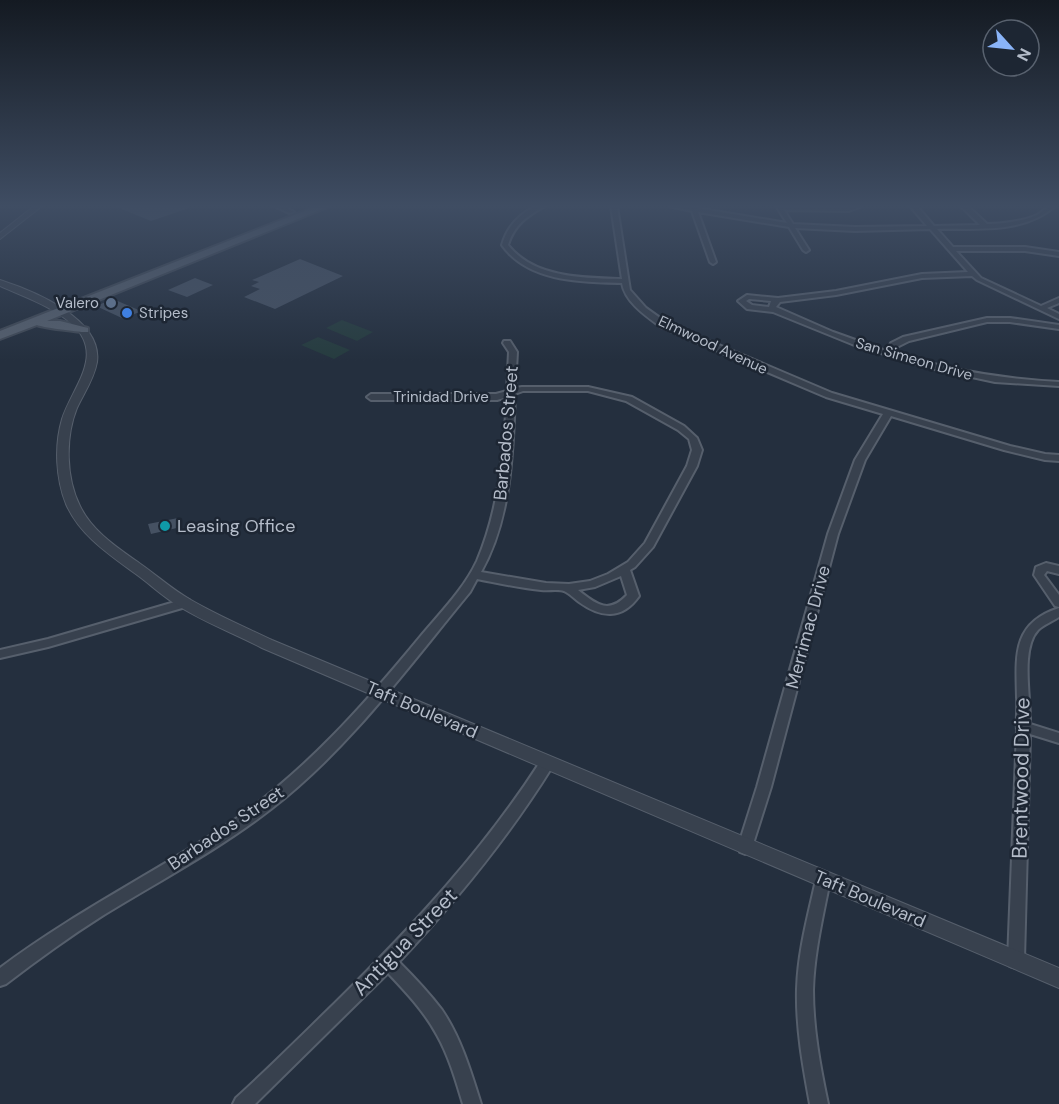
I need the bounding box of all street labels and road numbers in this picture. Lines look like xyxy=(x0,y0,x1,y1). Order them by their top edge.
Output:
street label: Elmwood Avenue xyxy=(655,311,771,379)
street label: San Simeon Drive xyxy=(853,333,975,385)
street label: Barbados Street xyxy=(488,365,524,501)
street label: Trinidad Drive xyxy=(393,387,489,407)
street label: Merrimac Drive xyxy=(780,563,836,691)
street label: Taft Boulevard xyxy=(363,676,481,744)
street label: Brentwood Drive xyxy=(1006,697,1036,859)
street label: Barbados Street xyxy=(163,780,289,876)
street label: Taft Boulevard xyxy=(811,865,929,933)
street label: Antigua Street xyxy=(346,882,464,1002)

